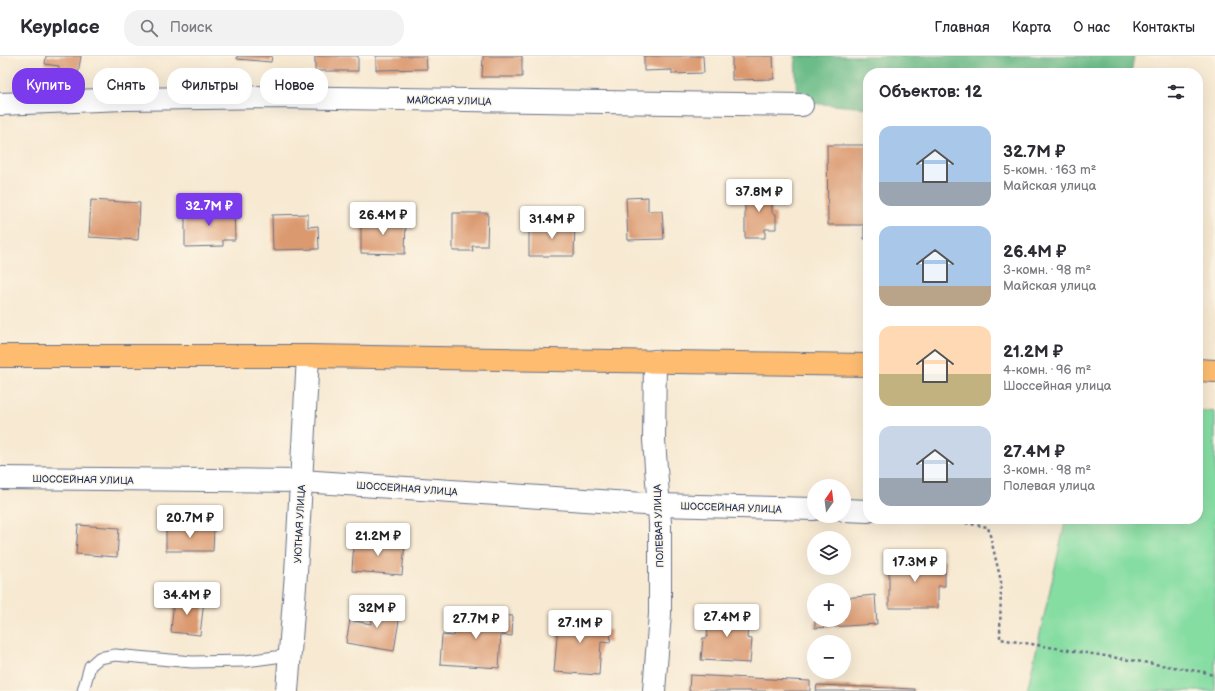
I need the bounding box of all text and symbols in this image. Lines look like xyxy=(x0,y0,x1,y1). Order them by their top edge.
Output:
search box xyxy=(124,10,404,46)
text: Keyplace xyxy=(20,16,100,39)
icon: search xyxy=(138,17,160,39)
text: Поиск xyxy=(170,18,212,37)
text: Главная xyxy=(935,19,990,36)
text: Карта xyxy=(1012,19,1051,36)
text: О нас xyxy=(1073,19,1110,36)
text: Контакты xyxy=(1132,19,1195,36)
chip: Купить xyxy=(12,68,85,104)
chip: Снять xyxy=(93,68,159,104)
chip: Фильтры xyxy=(167,68,252,104)
chip: Новое xyxy=(260,68,328,104)
icon: filters xyxy=(1165,81,1187,103)
text: Объектов: 12 xyxy=(879,82,982,102)
street label: МАЙСКАЯ УЛИЦА xyxy=(406,94,492,108)
icon: home xyxy=(911,142,959,190)
text: 32.7M ₽ xyxy=(1003,142,1065,162)
text: 5-комн. · 163 m² xyxy=(1003,162,1096,178)
text: Майская улица xyxy=(1003,178,1096,194)
pin: 37.8M ₽ xyxy=(722,179,796,213)
text: 37.8M ₽ xyxy=(735,184,783,200)
pin: 32.7M ₽ xyxy=(172,193,246,227)
text: 32.7M ₽ xyxy=(185,198,233,214)
pin: 26.4M ₽ xyxy=(346,202,420,236)
pin: 31.4M ₽ xyxy=(515,206,589,240)
text: 26.4M ₽ xyxy=(359,207,407,223)
text: 31.4M ₽ xyxy=(529,211,575,227)
icon: home xyxy=(911,242,959,290)
text: 26.4M ₽ xyxy=(1003,242,1066,262)
text: 3-комн. · 98 m² xyxy=(1003,262,1091,278)
text: Майская улица xyxy=(1003,278,1096,294)
icon: home xyxy=(911,342,959,390)
text: 21.2M ₽ xyxy=(1003,342,1063,362)
text: 4-комн. · 96 m² xyxy=(1003,362,1091,378)
text: Шоссейная улица xyxy=(1003,378,1112,394)
icon: home xyxy=(911,442,959,490)
text: 27.4M ₽ xyxy=(1003,442,1065,462)
text: 3-комн. · 98 m² xyxy=(1003,462,1091,478)
street label: ШОССЕЙНАЯ УЛИЦА xyxy=(32,473,135,487)
text: Полевая улица xyxy=(1003,478,1095,494)
street label: ШОССЕЙНАЯ УЛИЦА xyxy=(356,479,459,499)
north arrow xyxy=(807,479,851,523)
map controls xyxy=(807,479,851,679)
street label: ПОЛЕВАЯ УЛИЦА xyxy=(652,483,666,568)
street label: УЮТНАЯ УЛИЦА xyxy=(292,484,308,564)
street label: ШОССЕЙНАЯ УЛИЦА xyxy=(680,500,783,516)
pin: 20.7M ₽ xyxy=(153,505,227,539)
text: 20.7M ₽ xyxy=(166,510,214,526)
pin: 21.2M ₽ xyxy=(341,523,415,557)
text: 21.2M ₽ xyxy=(355,528,401,544)
button: layers xyxy=(807,531,851,575)
pin: 17.3M ₽ xyxy=(878,549,952,583)
text: 17.3M ₽ xyxy=(892,554,938,570)
pin: 34.4M ₽ xyxy=(150,582,224,616)
button: + xyxy=(807,583,851,627)
text: 34.4M ₽ xyxy=(163,587,211,603)
pin: 32M ₽ xyxy=(349,595,405,629)
text: 32M ₽ xyxy=(358,600,396,616)
pin: 27.4M ₽ xyxy=(690,604,764,638)
pin: 27.7M ₽ xyxy=(439,606,513,640)
text: 27.4M ₽ xyxy=(703,609,751,625)
pin: 27.1M ₽ xyxy=(543,610,617,644)
text: 27.7M ₽ xyxy=(453,611,499,627)
text: 27.1M ₽ xyxy=(557,615,603,631)
button: − xyxy=(807,635,851,679)

